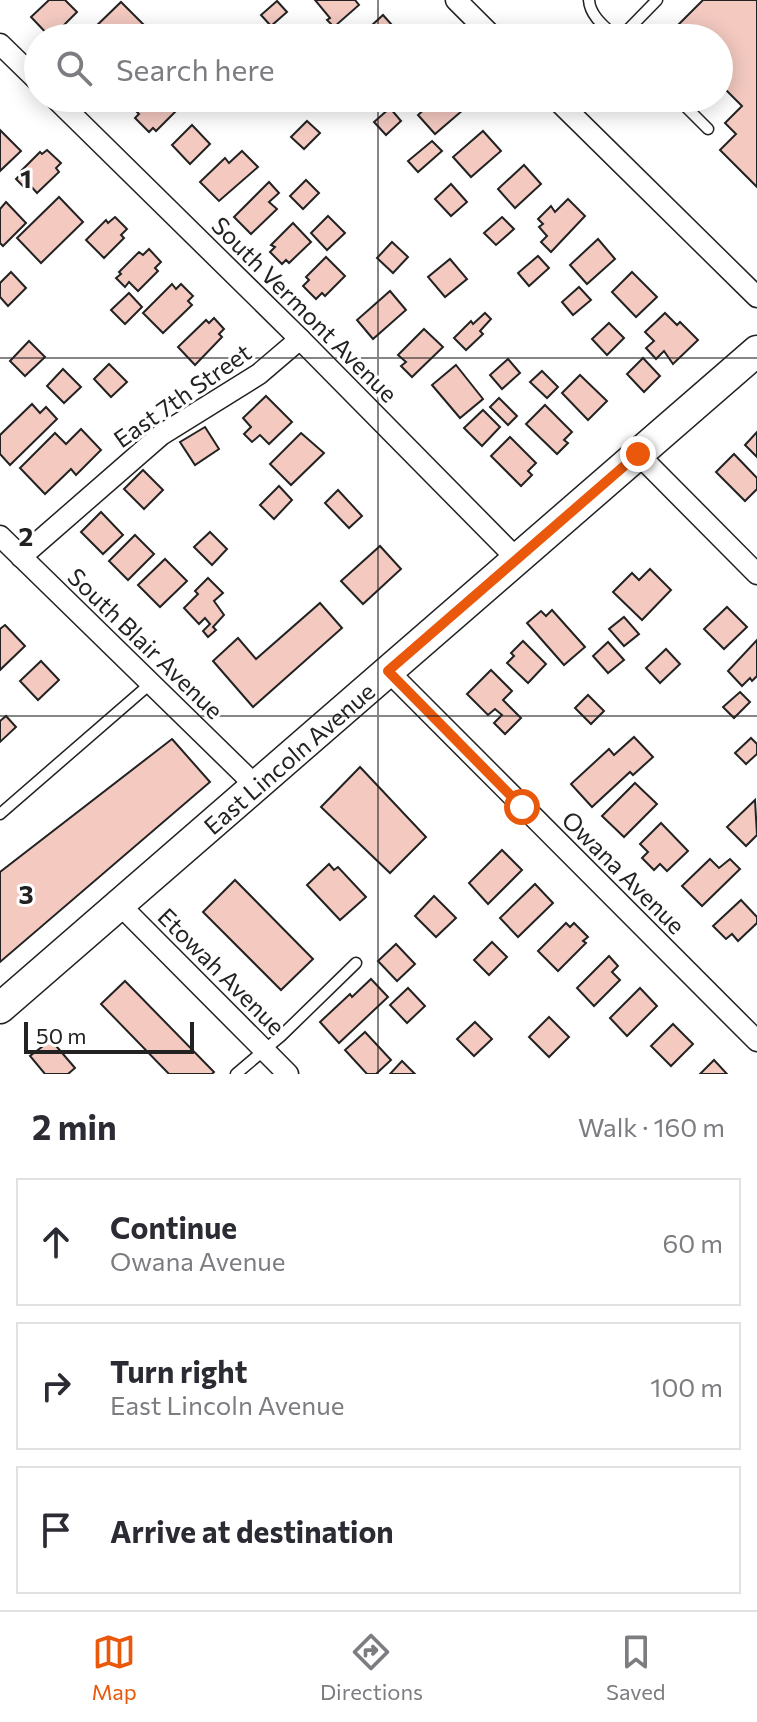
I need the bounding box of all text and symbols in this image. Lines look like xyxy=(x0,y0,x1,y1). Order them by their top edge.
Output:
search box xyxy=(24,24,733,112)
icon: search xyxy=(52,46,96,90)
text: Search here xyxy=(116,50,275,87)
text: 1 xyxy=(20,162,32,193)
street label: South Vermont Avenue xyxy=(206,210,404,408)
street label: East 7th Street xyxy=(108,337,256,453)
route end xyxy=(620,436,656,472)
text: 2 xyxy=(19,520,33,551)
street label: South Blair Avenue xyxy=(62,562,230,724)
street label: East Lincoln Avenue xyxy=(197,676,380,840)
route start xyxy=(504,789,540,825)
street label: Owana Avenue xyxy=(556,804,692,940)
text: 3 xyxy=(18,878,34,909)
street label: Etowah Avenue xyxy=(153,902,291,1040)
scale bar xyxy=(24,1018,194,1054)
text: 50 m xyxy=(36,1022,86,1049)
text: 2 min xyxy=(32,1105,117,1147)
text: Walk · 160 m xyxy=(578,1111,725,1142)
text: Continue xyxy=(110,1208,237,1245)
icon: ahead xyxy=(34,1220,78,1264)
text: 60 m xyxy=(663,1227,723,1258)
text: Owana Avenue xyxy=(110,1245,286,1276)
text: Turn right xyxy=(110,1352,247,1389)
icon: right xyxy=(34,1364,78,1408)
text: 100 m xyxy=(650,1371,723,1402)
text: East Lincoln Avenue xyxy=(110,1389,344,1420)
icon: arrive xyxy=(34,1508,78,1552)
text: Arrive at destination xyxy=(110,1512,394,1549)
tab: Map xyxy=(92,1630,137,1705)
tab: Directions xyxy=(320,1630,423,1705)
tab: Saved xyxy=(606,1630,665,1705)

